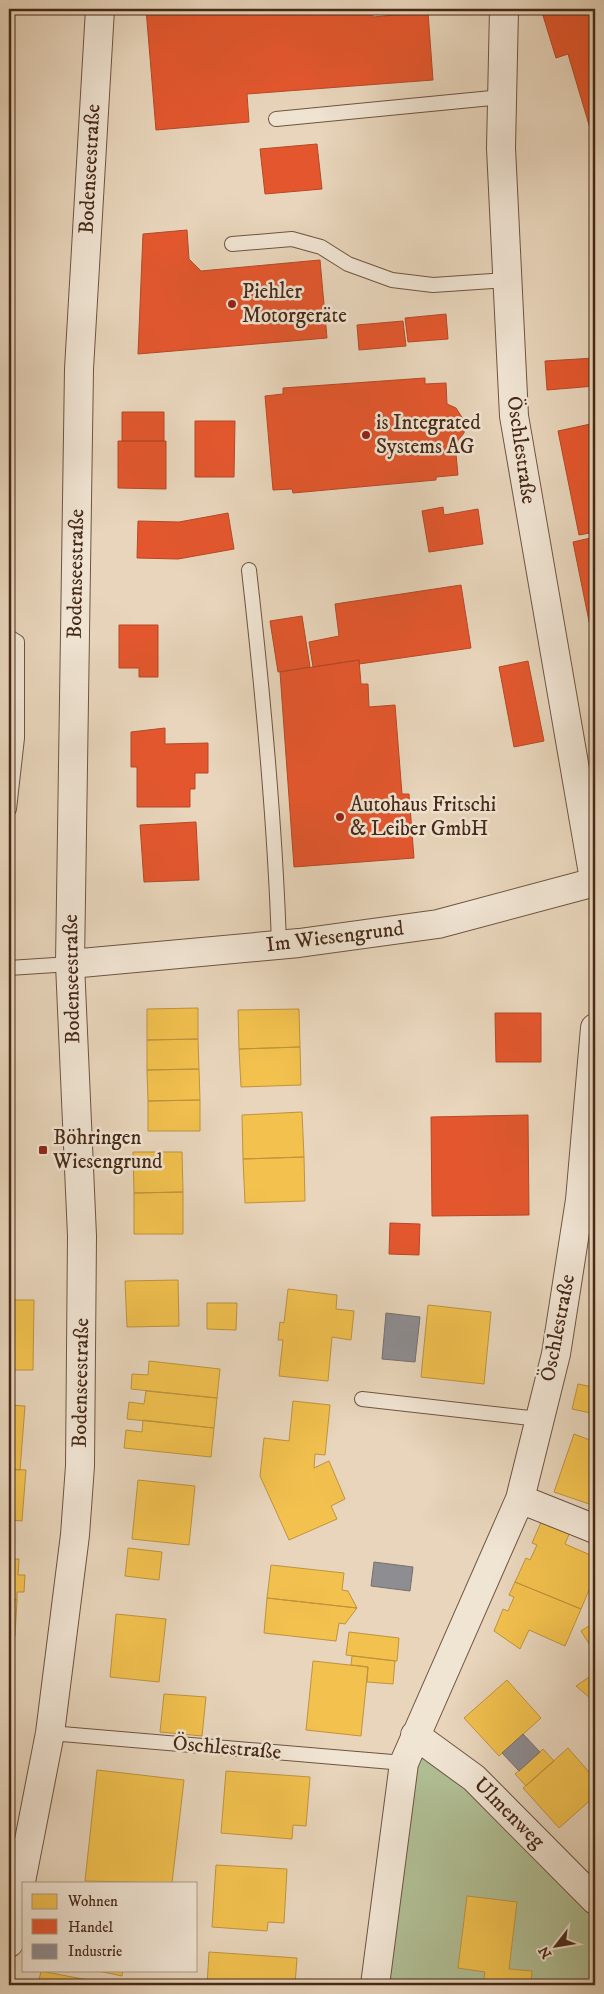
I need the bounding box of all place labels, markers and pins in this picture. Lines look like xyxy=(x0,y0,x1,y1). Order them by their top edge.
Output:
place label: Piehler Motorgeräte xyxy=(242,279,347,329)
marker: Piehler Motorgeräte xyxy=(226,298,238,310)
place label: is Integrated Systems AG xyxy=(376,410,481,460)
marker: is Integrated Systems AG xyxy=(360,429,372,441)
place label: Autohaus Fritschi & Leiber GmbH xyxy=(350,792,496,842)
marker: Autohaus Fritschi & Leiber GmbH xyxy=(334,811,346,823)
place label: Böhringen Wiesengrund xyxy=(52,1125,163,1175)
marker: Böhringen Wiesengrund xyxy=(37,1144,49,1156)

